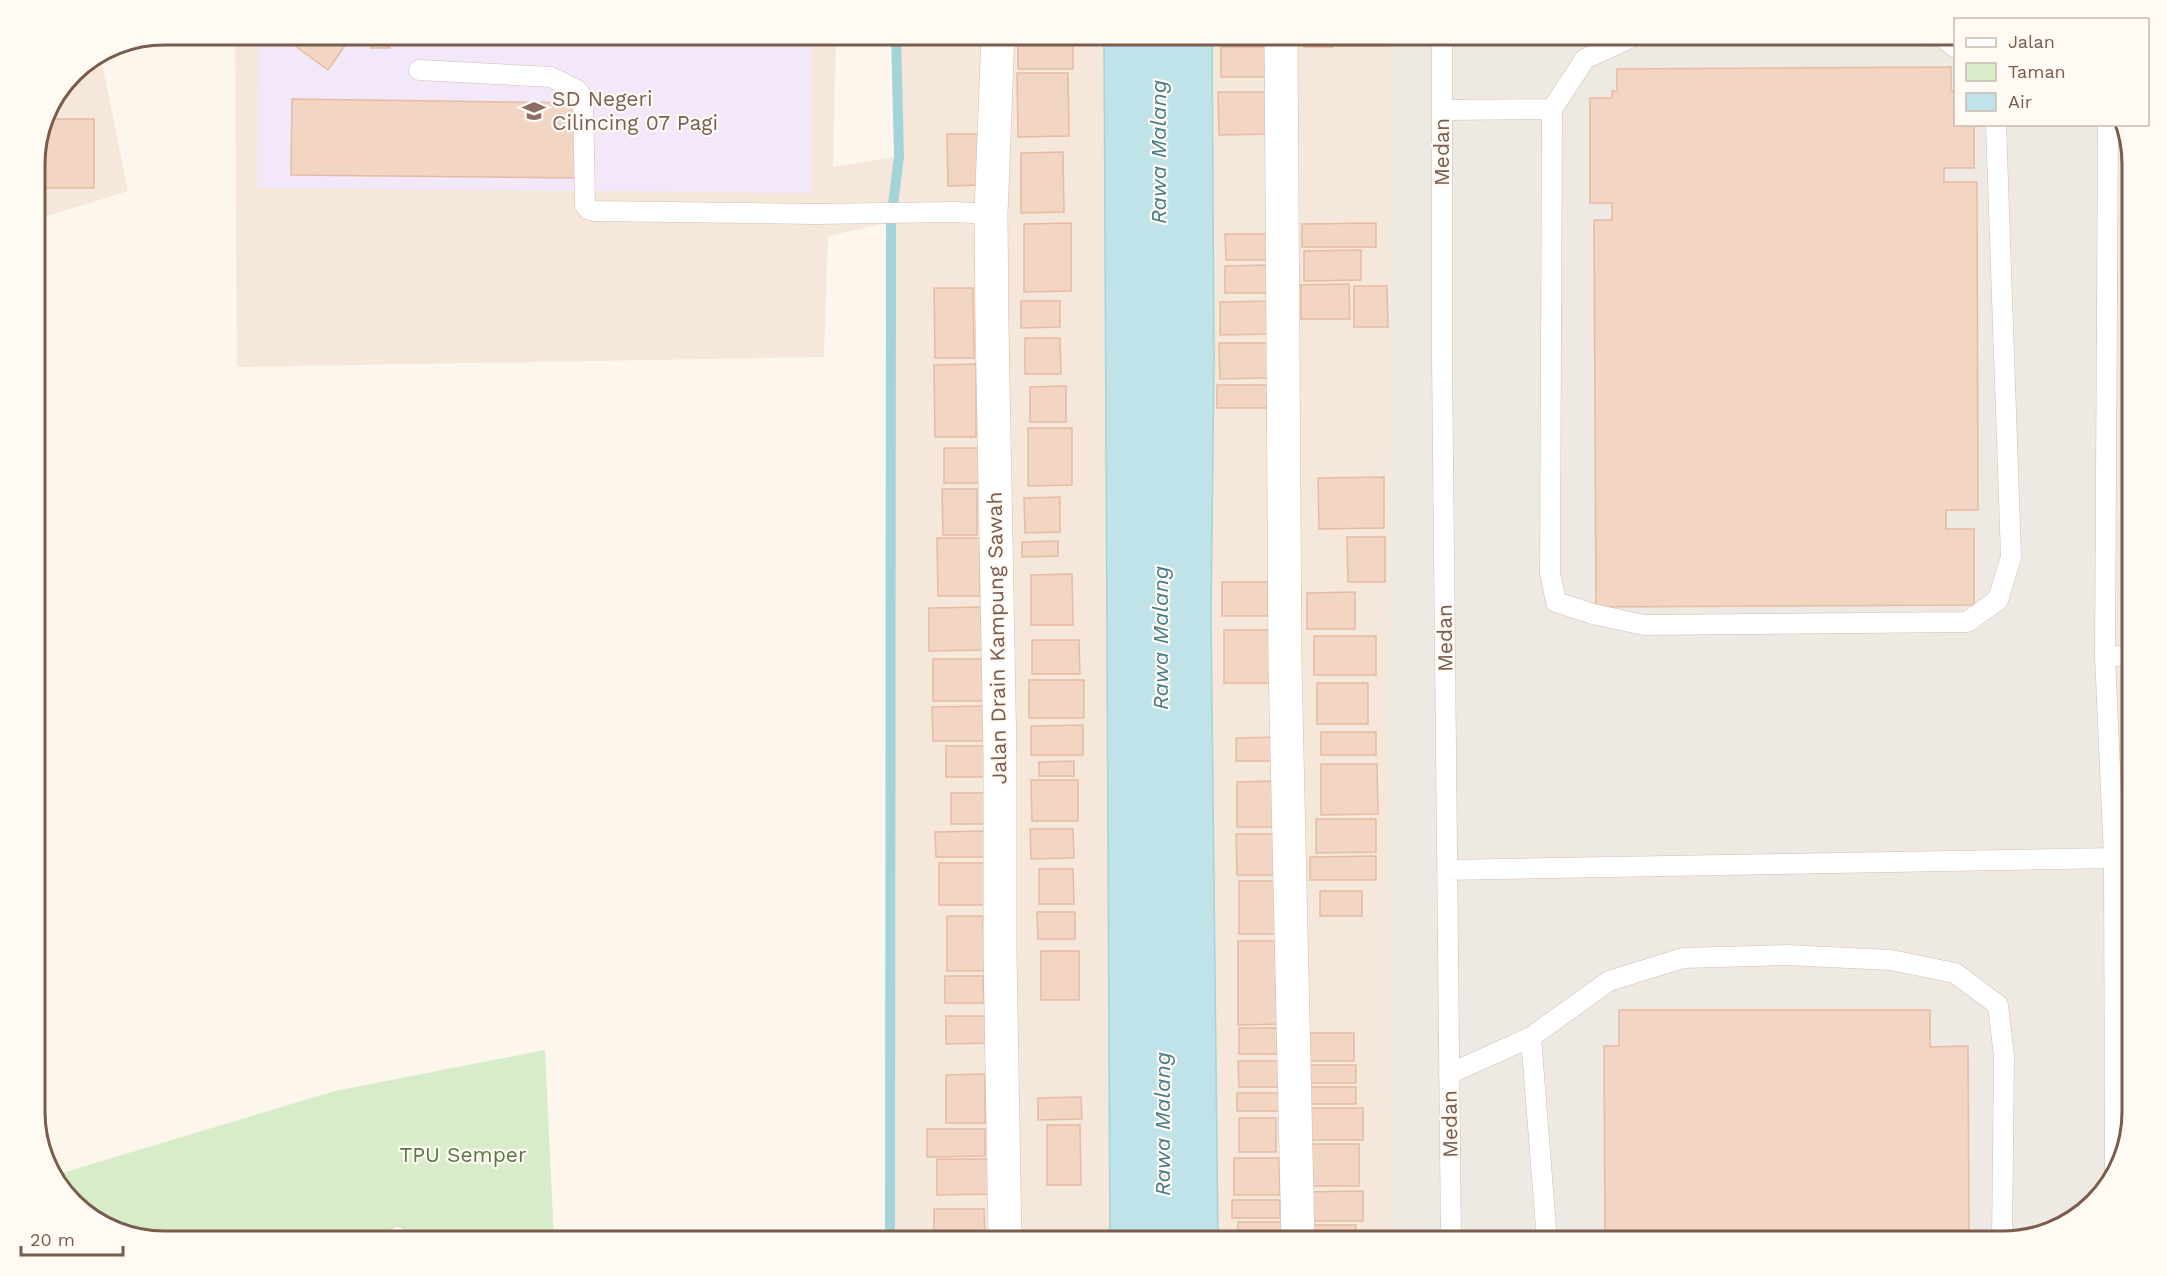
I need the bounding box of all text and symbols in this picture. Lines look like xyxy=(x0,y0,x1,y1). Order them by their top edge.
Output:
legend xyxy=(1954,18,2149,126)
text: Jalan xyxy=(2008,31,2055,52)
text: Taman xyxy=(2008,61,2066,82)
water label: Rawa Malang xyxy=(1146,80,1171,224)
place label: SD Negeri Cilincing 07 Pagi xyxy=(552,86,718,135)
text: Air xyxy=(2008,91,2032,112)
school or university icon: SD Negeri Cilincing 07 Pagi xyxy=(521,98,547,124)
street label: Medan xyxy=(1429,118,1454,186)
street label: Jalan Drain Kampung Sawah xyxy=(981,491,1012,785)
water label: Rawa Malang xyxy=(1148,566,1173,710)
street label: Medan xyxy=(1431,604,1458,672)
water label: Rawa Malang xyxy=(1150,1052,1175,1196)
street label: Medan xyxy=(1436,1090,1463,1158)
park label: TPU Semper xyxy=(400,1142,527,1167)
scale bar xyxy=(21,1219,123,1257)
text: 20 m xyxy=(30,1229,75,1250)

